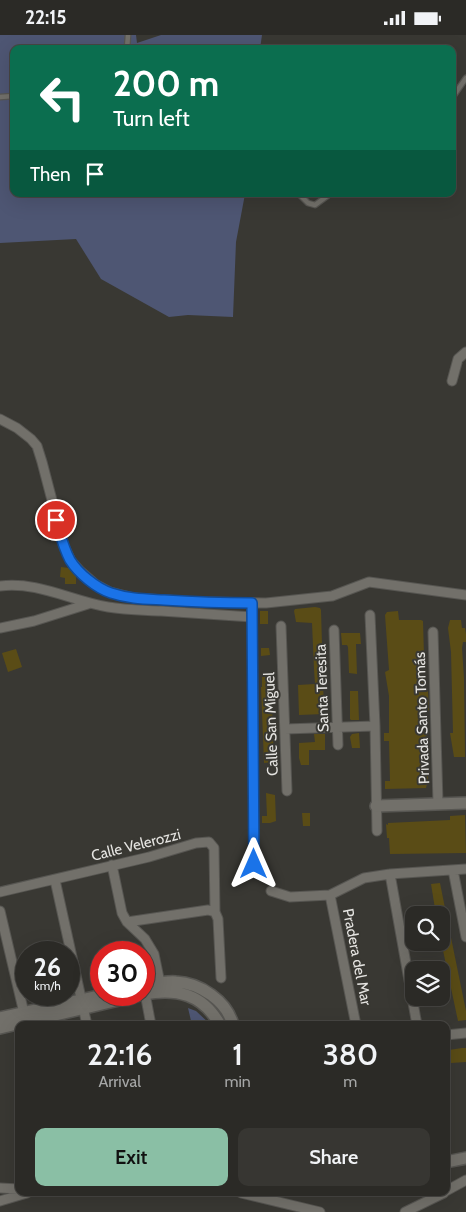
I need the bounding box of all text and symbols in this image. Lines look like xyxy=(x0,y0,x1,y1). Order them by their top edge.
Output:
text: 22:15 xyxy=(25,6,67,29)
text: 200 m xyxy=(113,62,219,105)
icon: left xyxy=(30,65,95,130)
text: Turn left xyxy=(113,105,190,132)
icon: arrive xyxy=(81,160,109,188)
text: Then xyxy=(30,163,71,186)
pin xyxy=(35,499,77,541)
icon: arrive xyxy=(42,506,70,534)
street label: Santa Teresita xyxy=(311,643,333,732)
street label: Privada Santo Tomás xyxy=(411,652,433,784)
street label: Calle San Miguel xyxy=(260,671,282,776)
street label: Calle Velerozzi xyxy=(89,825,183,865)
position arrow xyxy=(227,837,279,889)
map controls xyxy=(405,906,450,1006)
button: search xyxy=(405,906,450,951)
street label: Pradera del Mar xyxy=(339,907,375,1007)
speed limit sign: 30 xyxy=(90,941,155,1006)
text: 26 xyxy=(34,952,61,982)
button: layers xyxy=(405,961,450,1006)
text: km/h xyxy=(34,978,61,993)
text: 22:16 xyxy=(87,1036,153,1073)
text: 1 xyxy=(232,1036,243,1073)
text: 380 xyxy=(323,1036,378,1073)
text: Arrival xyxy=(98,1072,141,1091)
text: min xyxy=(224,1072,251,1091)
text: m xyxy=(343,1072,357,1091)
button: Exit xyxy=(35,1128,228,1186)
button: Share xyxy=(238,1128,430,1186)

